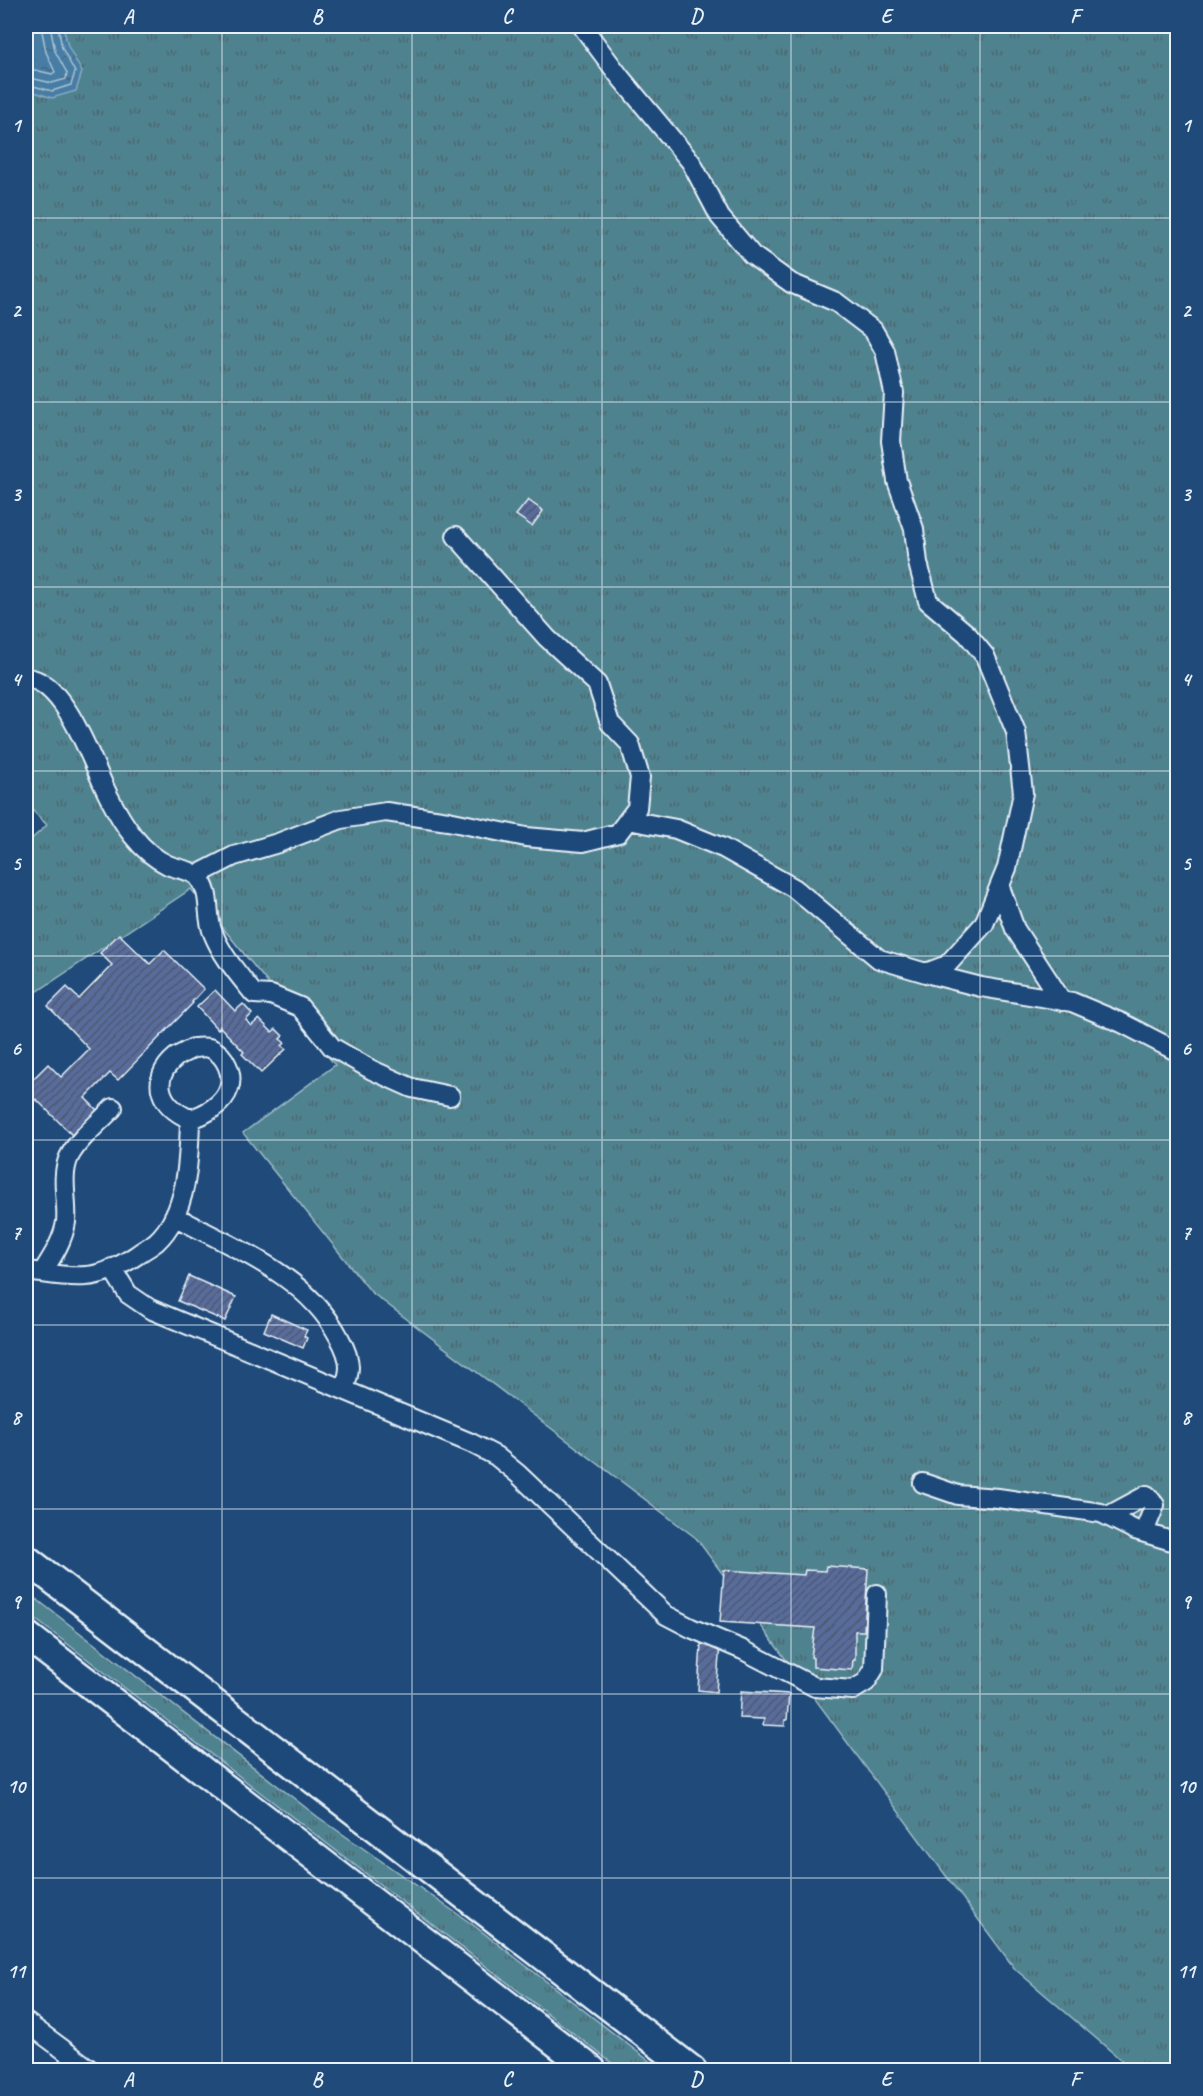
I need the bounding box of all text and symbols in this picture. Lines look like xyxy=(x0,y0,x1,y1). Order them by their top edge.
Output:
text: A xyxy=(123,4,135,29)
text: B xyxy=(312,4,324,29)
text: C xyxy=(502,4,514,29)
text: D xyxy=(690,4,704,29)
text: E xyxy=(881,4,895,29)
text: F xyxy=(1070,4,1084,29)
text: 1 xyxy=(12,113,23,138)
text: 1 xyxy=(1182,113,1193,138)
text: 2 xyxy=(12,298,23,323)
text: 2 xyxy=(1182,298,1193,323)
text: 3 xyxy=(12,482,23,507)
text: 3 xyxy=(1182,482,1193,507)
text: 4 xyxy=(12,667,24,692)
text: 4 xyxy=(1182,667,1194,692)
text: 5 xyxy=(12,851,23,876)
text: 5 xyxy=(1182,851,1193,876)
text: 6 xyxy=(11,1036,22,1061)
text: 6 xyxy=(1181,1036,1192,1061)
text: 7 xyxy=(12,1220,23,1245)
text: 7 xyxy=(1182,1220,1193,1245)
text: 8 xyxy=(12,1405,24,1430)
text: 8 xyxy=(1182,1405,1194,1430)
text: 9 xyxy=(12,1589,23,1614)
text: 9 xyxy=(1182,1589,1193,1614)
text: 10 xyxy=(7,1774,27,1799)
text: 10 xyxy=(1177,1774,1197,1799)
text: 11 xyxy=(7,1959,27,1984)
text: 11 xyxy=(1177,1959,1197,1984)
text: A xyxy=(123,2067,135,2092)
text: B xyxy=(312,2067,324,2092)
text: C xyxy=(502,2067,514,2092)
text: D xyxy=(690,2067,704,2092)
text: E xyxy=(881,2067,895,2092)
text: F xyxy=(1070,2067,1084,2092)

